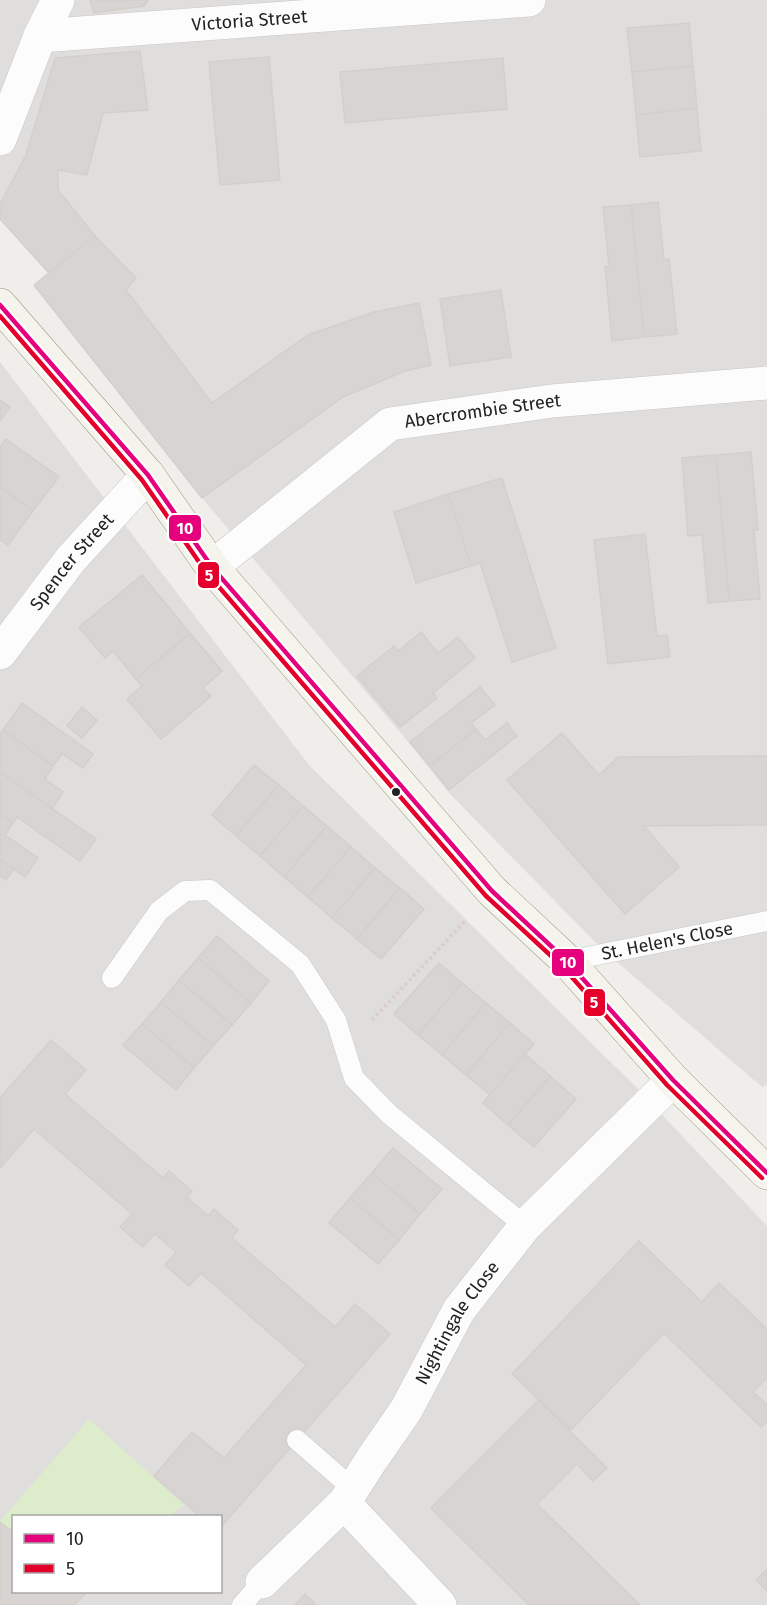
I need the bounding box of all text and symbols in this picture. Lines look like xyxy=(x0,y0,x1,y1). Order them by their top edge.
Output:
street label: Victoria Street xyxy=(191,5,309,36)
street label: Abercrombie Street xyxy=(403,389,562,433)
street label: Spencer Street xyxy=(25,508,119,615)
line badge: 10 xyxy=(168,514,202,542)
text: 10 xyxy=(177,519,193,538)
line badge: 5 xyxy=(197,561,220,589)
text: 5 xyxy=(205,566,214,585)
unlabelled marker xyxy=(390,786,402,798)
street label: St. Helen's Close xyxy=(599,917,735,965)
line badge: 10 xyxy=(551,948,585,977)
text: 10 xyxy=(560,953,576,972)
line badge: 5 xyxy=(583,988,606,1017)
text: 5 xyxy=(590,993,599,1012)
street label: Nightingale Close xyxy=(411,1257,504,1388)
legend xyxy=(12,1515,222,1593)
text: 10 xyxy=(66,1528,84,1550)
text: 5 xyxy=(66,1558,75,1580)

